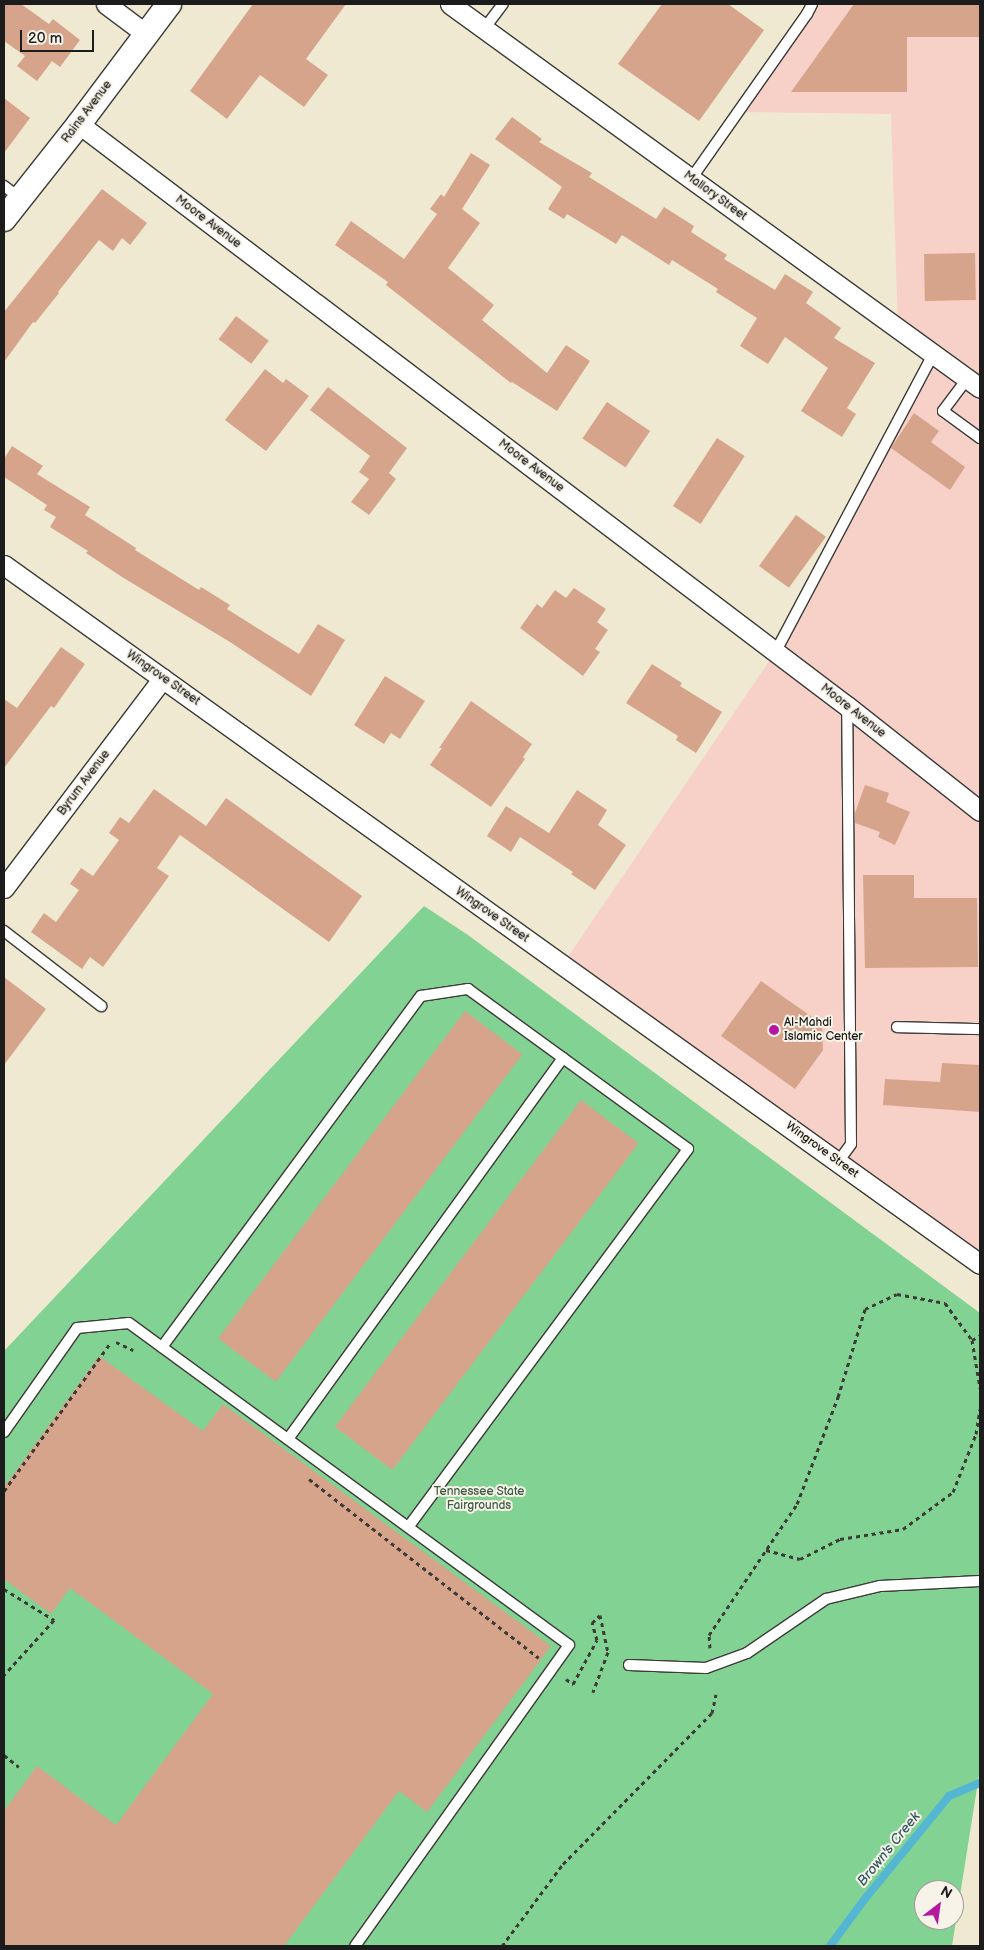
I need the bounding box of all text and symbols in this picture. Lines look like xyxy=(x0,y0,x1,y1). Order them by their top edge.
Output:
scale bar xyxy=(22,20,96,52)
text: 20 m xyxy=(28,29,62,48)
street label: Rains Avenue xyxy=(59,78,115,146)
street label: Mallory Street xyxy=(680,168,750,224)
street label: Moore Avenue xyxy=(172,193,244,251)
street label: Moore Avenue xyxy=(495,437,567,495)
street label: Wingrove Street xyxy=(123,647,203,709)
street label: Moore Avenue xyxy=(818,681,888,741)
street label: Byrum Avenue xyxy=(55,747,113,819)
street label: Wingrove Street xyxy=(452,884,532,946)
place label: Al-Mahdi Islamic Center xyxy=(784,1016,863,1044)
marker: Al-Mahdi Islamic Center xyxy=(768,1024,780,1036)
street label: Wingrove Street xyxy=(783,1119,861,1181)
park label: Tennessee State Fairgrounds xyxy=(434,1485,524,1513)
water label: Brown's Creek xyxy=(854,1809,924,1889)
north arrow xyxy=(914,1880,964,1930)
text: N xyxy=(937,1882,955,1902)

